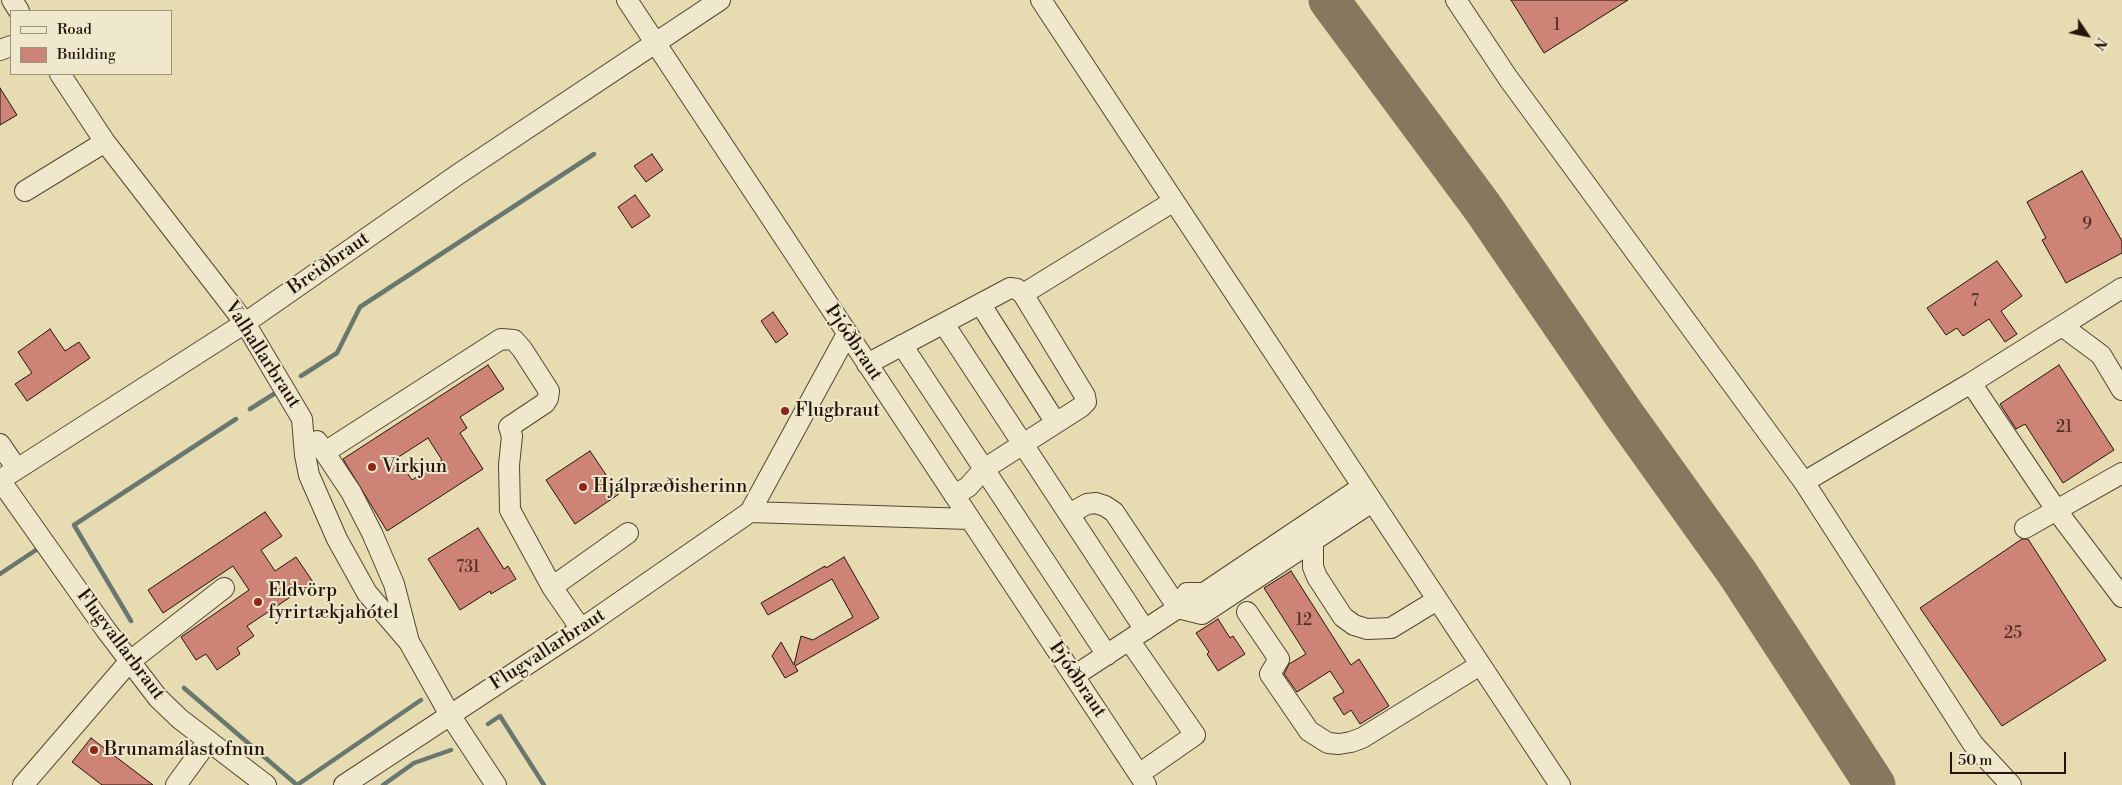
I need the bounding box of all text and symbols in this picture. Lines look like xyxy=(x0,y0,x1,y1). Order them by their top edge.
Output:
legend xyxy=(10,10,172,75)
north arrow xyxy=(2062,10,2112,60)
house number: 1 xyxy=(1554,16,1560,36)
text: Road xyxy=(57,20,92,39)
text: N xyxy=(2089,34,2110,53)
text: Building xyxy=(57,45,116,64)
house number: 9 xyxy=(2082,215,2092,235)
street label: Breiðbraut xyxy=(284,228,374,300)
house number: 7 xyxy=(1971,292,1979,312)
street label: Valhallarbraut xyxy=(219,297,305,413)
street label: Þjóðbraut xyxy=(819,301,887,385)
place label: Flugbraut xyxy=(795,400,880,422)
marker: Flugbraut xyxy=(779,405,791,417)
house number: 21 xyxy=(2056,418,2072,438)
place label: Virkjun xyxy=(382,456,447,478)
marker: Virkjun xyxy=(366,461,378,473)
place label: Hjálpræðisherinn xyxy=(593,476,747,498)
marker: Hjálpræðisherinn xyxy=(577,481,589,493)
house number: 731 xyxy=(456,558,480,578)
place label: Eldvörp fyrirtækjahótel xyxy=(268,580,399,624)
street label: Flugvallarbraut xyxy=(71,585,169,705)
marker: Eldvörp fyrirtækjahótel xyxy=(252,596,264,608)
street label: Flugvallarbraut xyxy=(486,604,610,696)
house number: 12 xyxy=(1296,611,1312,631)
house number: 25 xyxy=(2004,624,2022,644)
street label: Þjóðbraut xyxy=(1043,638,1111,722)
place label: Brunamálastofnun xyxy=(104,739,265,761)
scale bar xyxy=(1952,742,2068,774)
marker: Brunamálastofnun xyxy=(88,744,100,756)
text: 50 m xyxy=(1958,751,1992,770)

